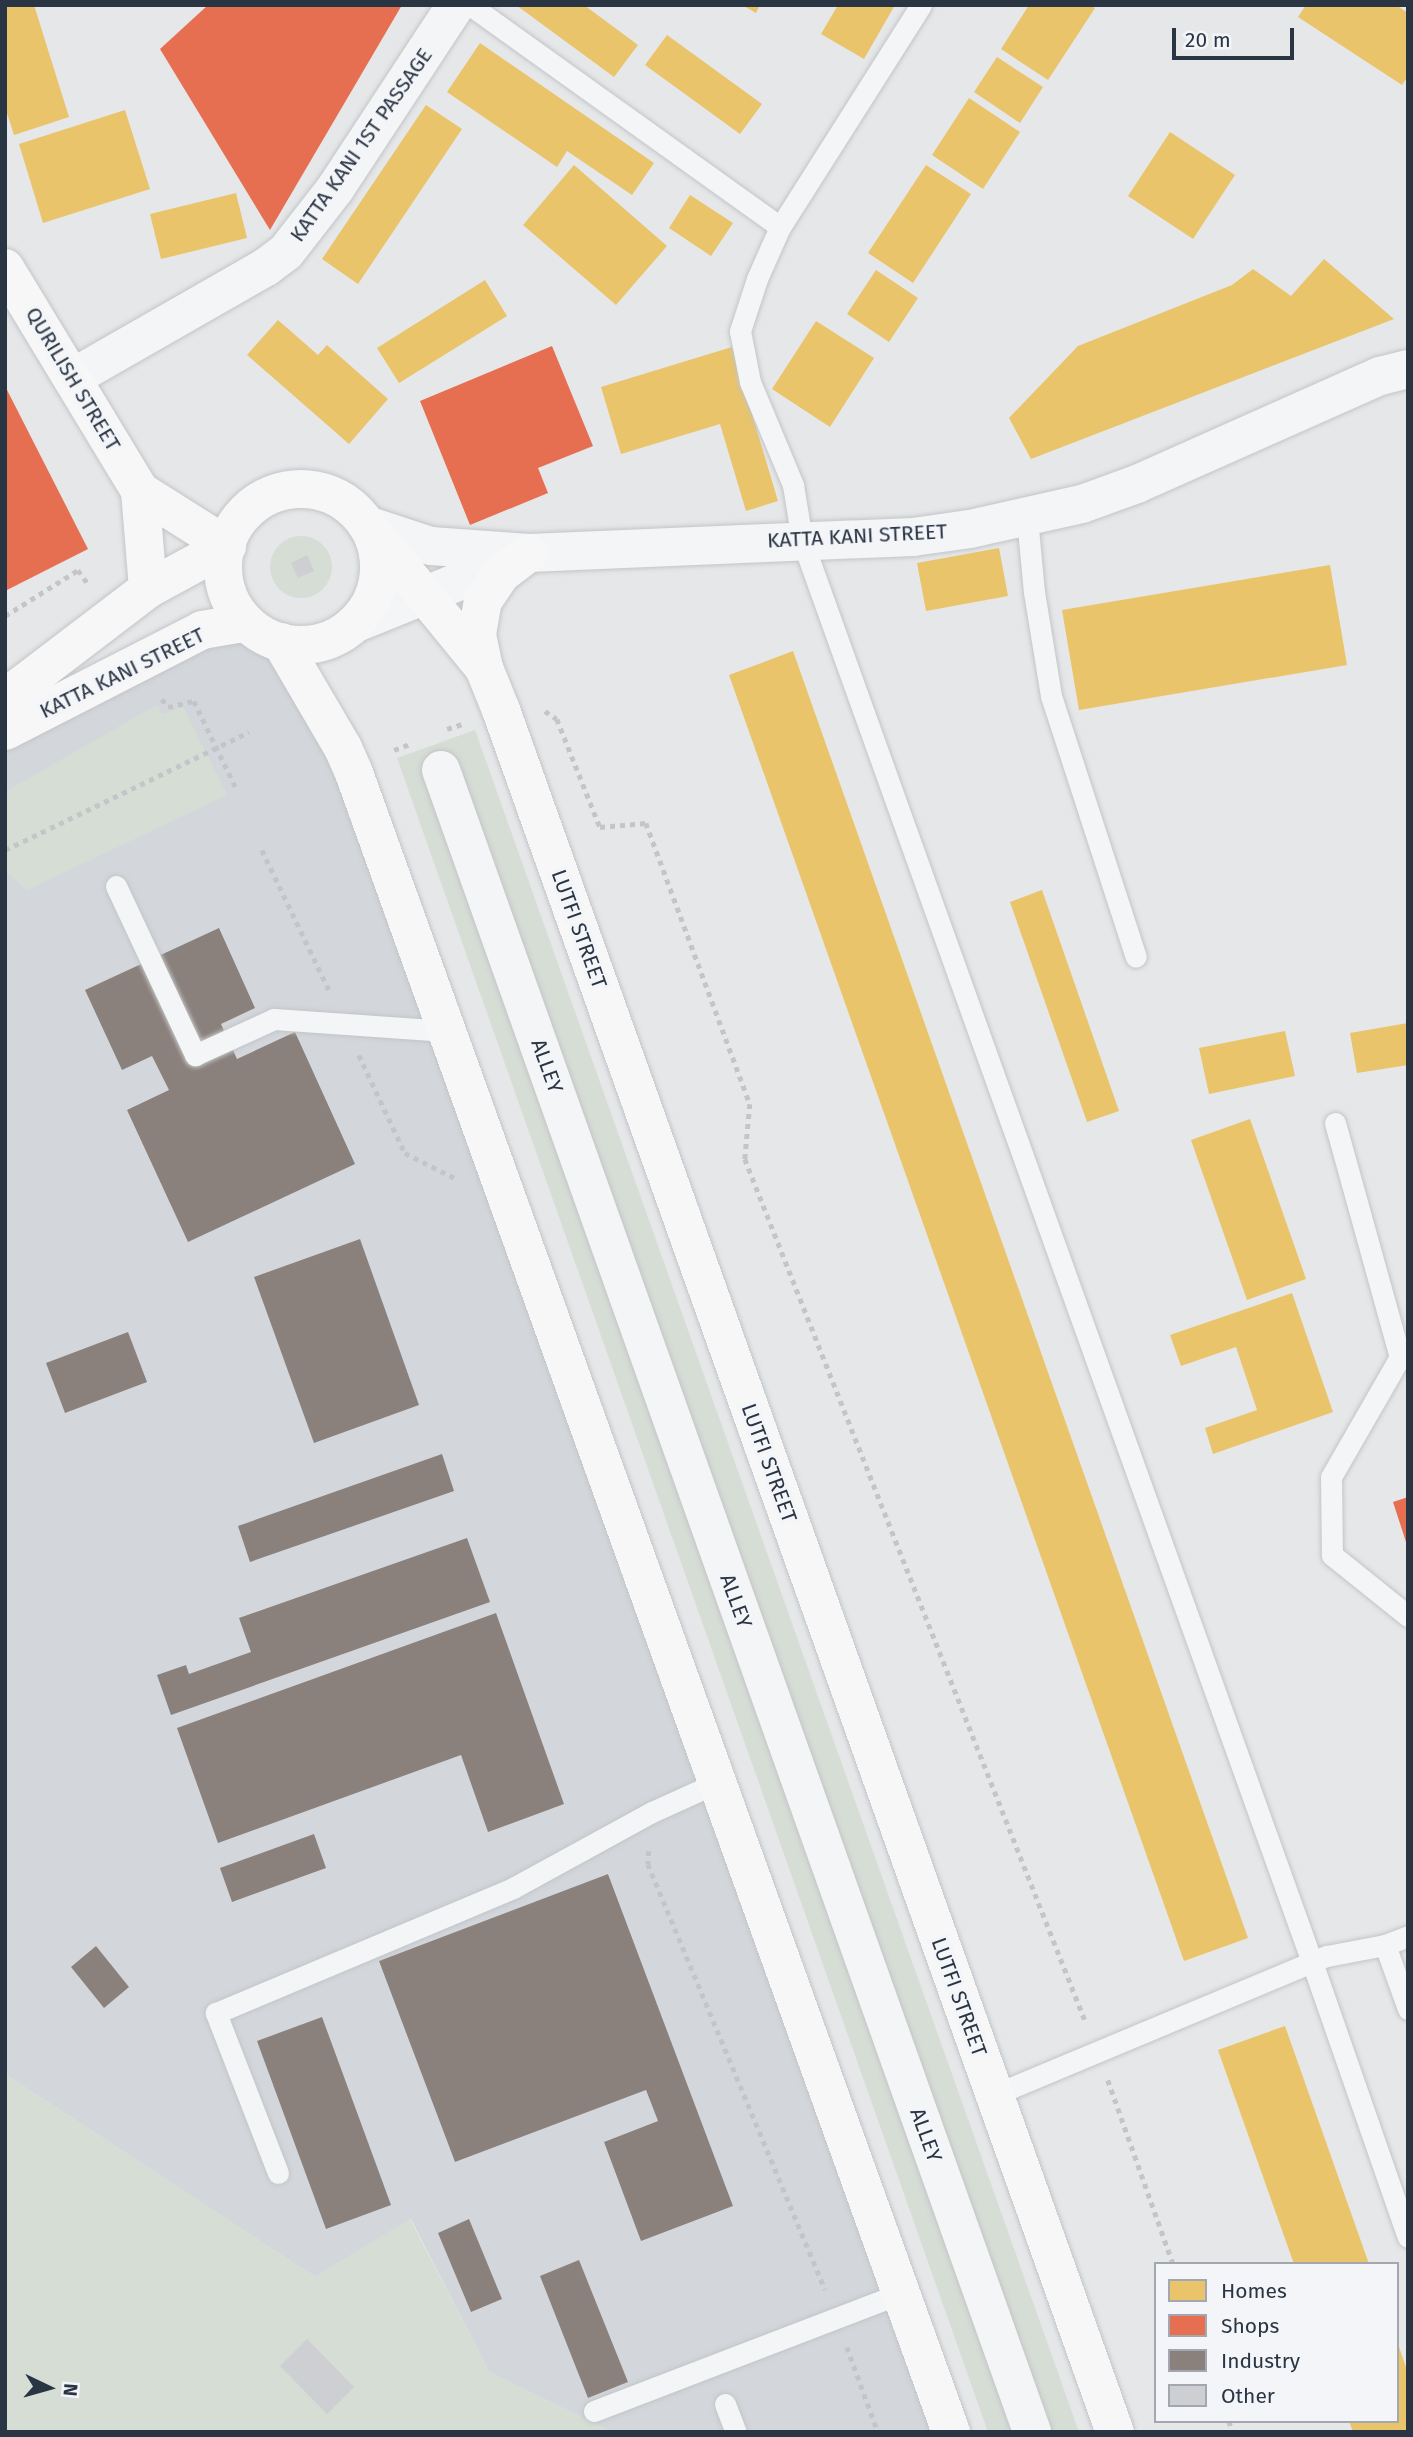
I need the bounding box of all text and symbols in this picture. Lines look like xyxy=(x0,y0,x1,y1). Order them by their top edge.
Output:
scale bar xyxy=(1175,14,1298,58)
text: 20 m xyxy=(1185,27,1231,53)
street label: KATTA KANI 1ST PASSAGE xyxy=(285,43,437,247)
street label: QURILISH STREET xyxy=(20,303,126,455)
street label: KATTA KANI STREET xyxy=(766,519,948,553)
street label: KATTA KANI STREET xyxy=(36,622,208,724)
street label: LUTFI STREET xyxy=(546,866,612,992)
street label: ALLEY xyxy=(526,1036,568,1096)
street label: LUTFI STREET xyxy=(736,1400,802,1526)
street label: ALLEY xyxy=(715,1571,757,1631)
street label: LUTFI STREET xyxy=(926,1934,992,2060)
street label: ALLEY xyxy=(905,2105,947,2165)
legend xyxy=(1154,2262,1399,2423)
text: Homes xyxy=(1221,2278,1287,2304)
text: Shops xyxy=(1221,2313,1279,2339)
text: Industry xyxy=(1221,2348,1300,2374)
north arrow xyxy=(14,2353,84,2423)
text: N xyxy=(58,2383,82,2397)
text: Other xyxy=(1221,2383,1275,2409)

